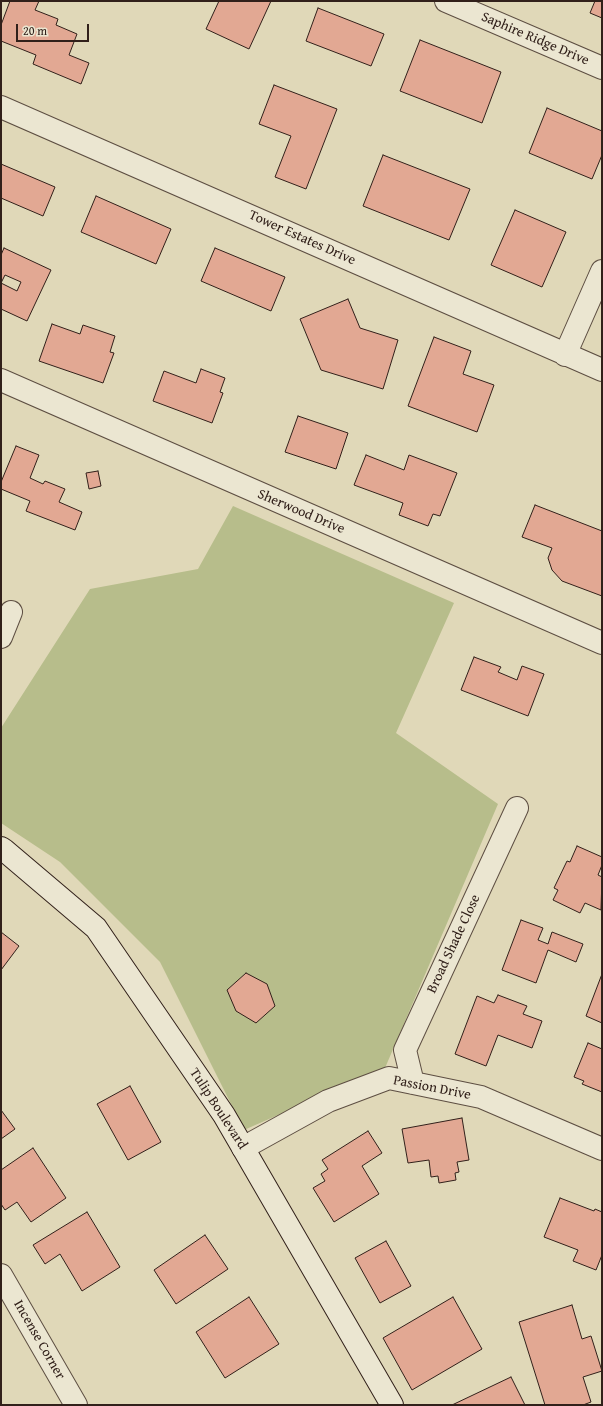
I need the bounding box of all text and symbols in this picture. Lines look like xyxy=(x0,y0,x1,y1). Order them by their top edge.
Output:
street label: Saphire Ridge Drive xyxy=(479,9,591,69)
scale bar xyxy=(18,16,91,42)
text: 20 m xyxy=(23,22,47,39)
street label: Tower Estates Drive xyxy=(246,207,358,269)
street label: Sherwood Drive xyxy=(255,486,347,538)
street label: Broad Shade Close xyxy=(424,892,484,996)
street label: Tulip Boulevard xyxy=(185,1065,251,1153)
street label: Passion Drive xyxy=(392,1072,472,1104)
street label: Incense Corner xyxy=(10,1297,68,1383)

